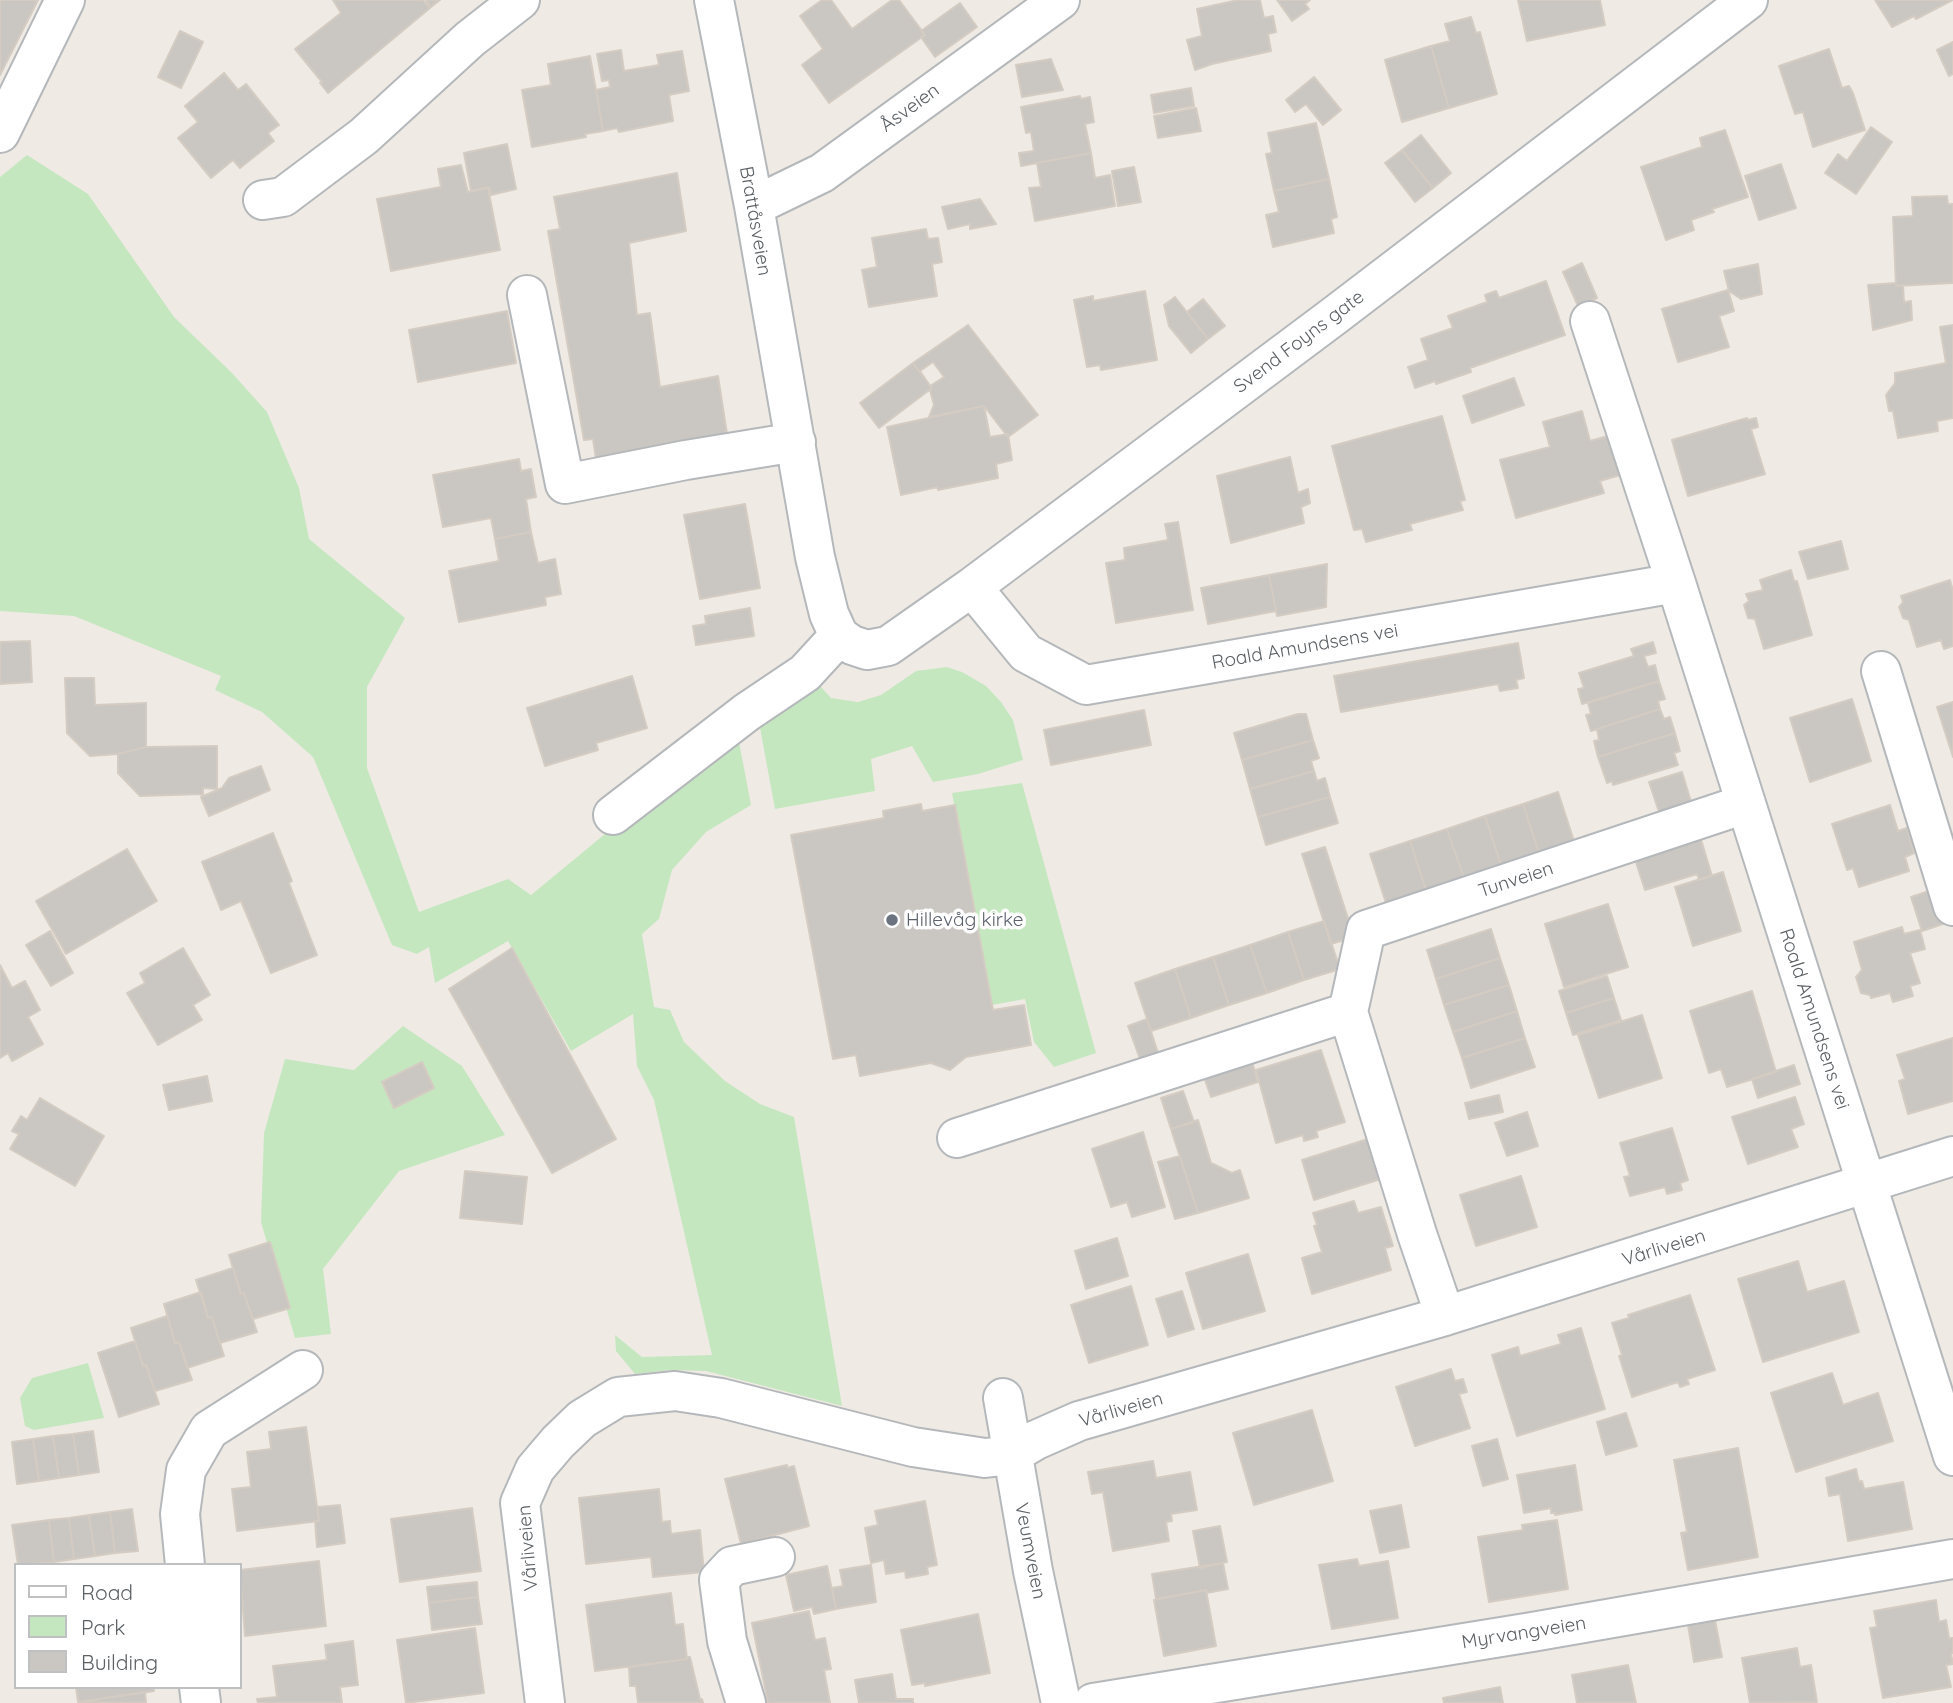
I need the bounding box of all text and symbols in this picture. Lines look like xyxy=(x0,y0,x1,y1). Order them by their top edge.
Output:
street label: Åsveien xyxy=(876,79,944,137)
street label: Brattåsveien xyxy=(734,164,776,278)
street label: Svend Foyns gate xyxy=(1229,286,1369,398)
street label: Roald Amundsens vei xyxy=(1210,619,1400,675)
street label: Tunveien xyxy=(1476,857,1556,903)
place label: Hillevåg kirke xyxy=(906,909,1024,931)
marker: Hillevåg kirke xyxy=(884,912,900,928)
street label: Roald Amundsens vei xyxy=(1774,926,1854,1112)
street label: Vårliveien xyxy=(1619,1225,1709,1271)
street label: Vårliveien xyxy=(1076,1387,1166,1433)
street label: Veumveien xyxy=(1010,1501,1050,1601)
street label: Vårliveien xyxy=(513,1504,543,1592)
legend xyxy=(14,1563,242,1689)
text: Road xyxy=(81,1579,133,1605)
street label: Myrvangveien xyxy=(1460,1612,1588,1654)
text: Park xyxy=(81,1614,125,1640)
text: Building xyxy=(81,1649,158,1675)

